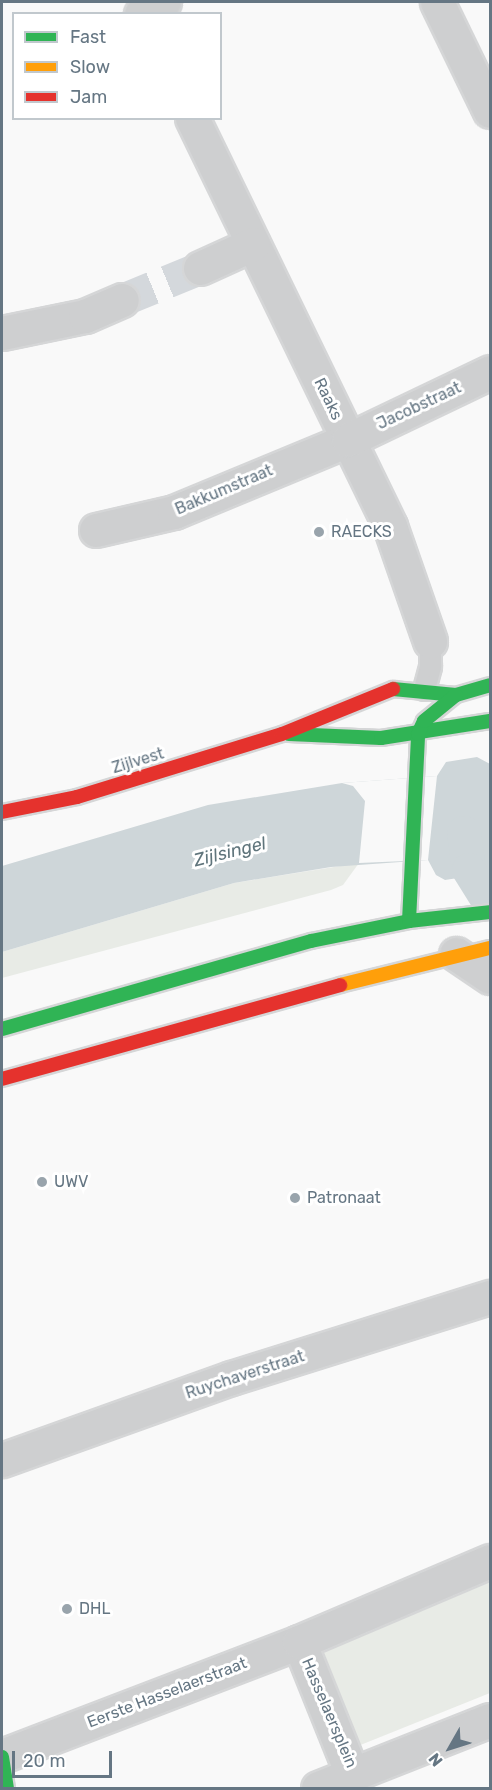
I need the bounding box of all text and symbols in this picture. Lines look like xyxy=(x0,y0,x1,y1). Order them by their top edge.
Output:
legend xyxy=(12,12,222,120)
text: Fast xyxy=(70,26,106,48)
text: Slow xyxy=(70,56,110,78)
text: Jam xyxy=(70,86,107,108)
street label: Raaks xyxy=(310,375,346,423)
street label: Jacobstraat xyxy=(374,378,464,434)
street label: Bakkumstraat xyxy=(172,461,276,519)
place label: RAECKS xyxy=(331,522,392,542)
marker: RAECKS xyxy=(312,525,326,539)
street label: Zijlvest xyxy=(110,744,166,778)
water label: Zijlsingel xyxy=(192,833,268,871)
place label: UWV xyxy=(54,1172,89,1192)
marker: UWV xyxy=(35,1175,49,1189)
place label: Patronaat xyxy=(307,1188,381,1208)
marker: Patronaat xyxy=(288,1191,302,1205)
street label: Ruychaverstraat xyxy=(183,1347,307,1403)
place label: DHL xyxy=(79,1599,110,1619)
marker: DHL xyxy=(60,1602,74,1616)
street label: Eerste Hasselaerstraat xyxy=(84,1654,250,1732)
street label: Hasselaersplein xyxy=(297,1655,361,1771)
north arrow xyxy=(420,1718,480,1778)
scale bar xyxy=(15,1739,116,1777)
text: N xyxy=(425,1749,447,1770)
text: 20 m xyxy=(23,1750,65,1772)

